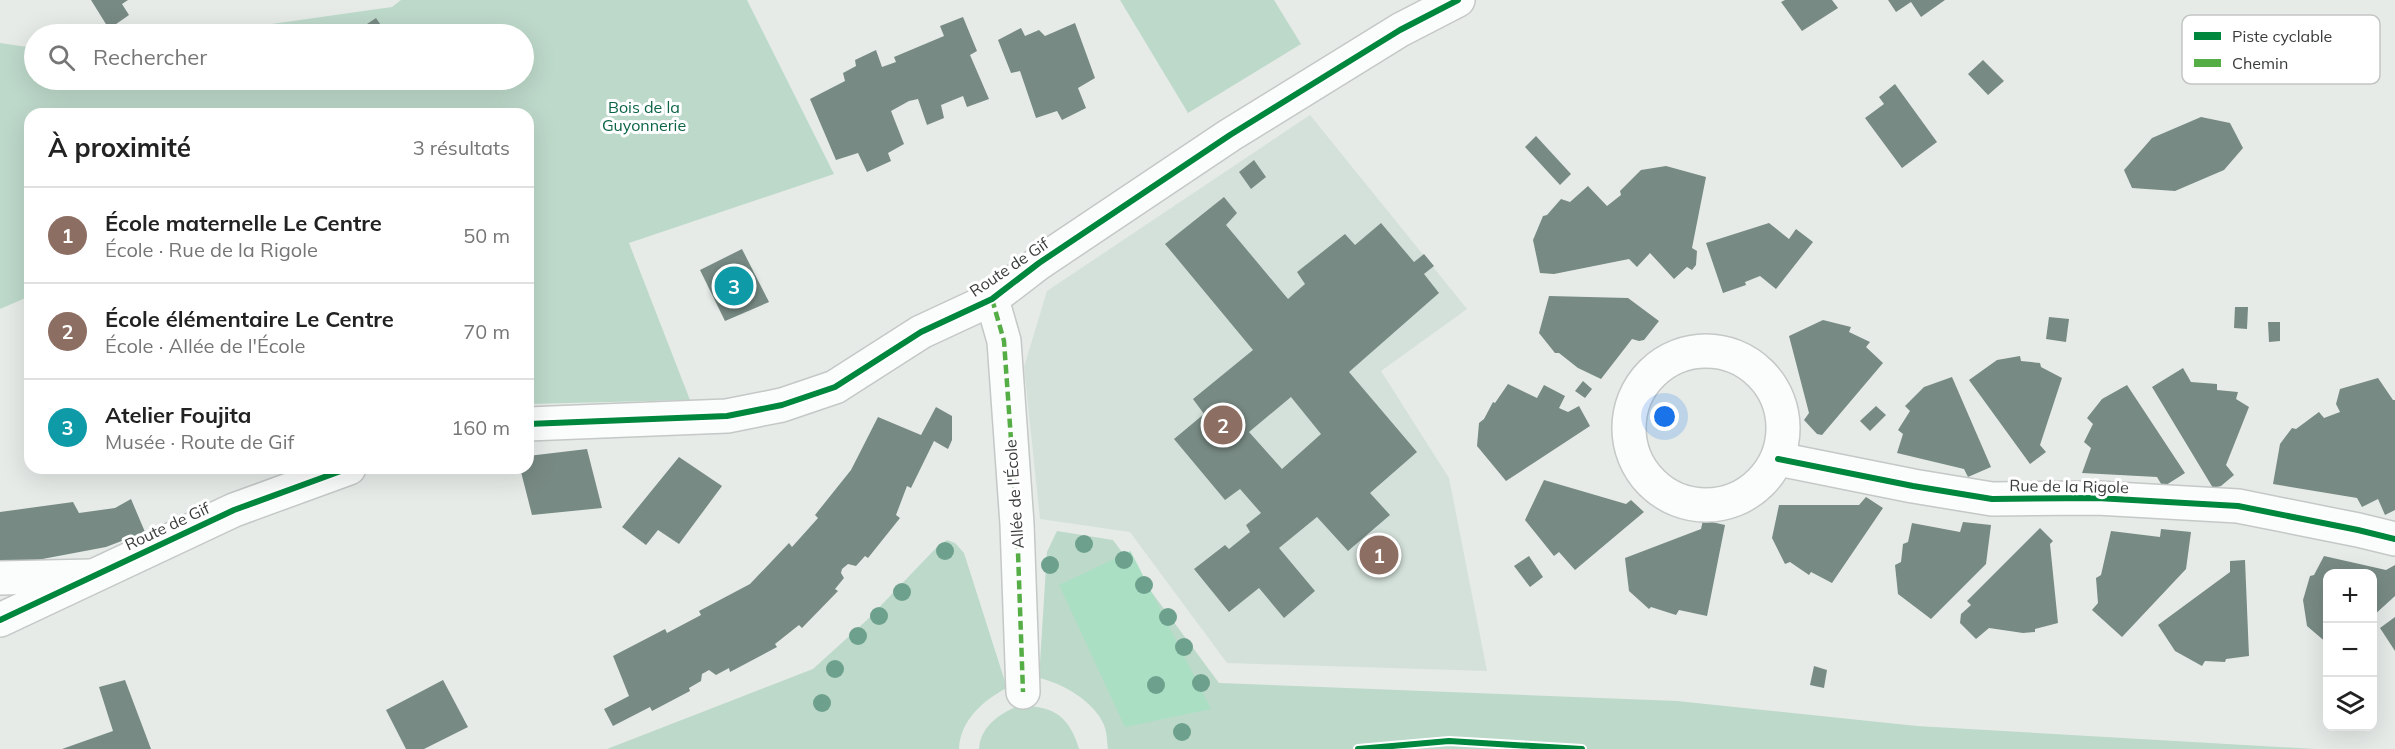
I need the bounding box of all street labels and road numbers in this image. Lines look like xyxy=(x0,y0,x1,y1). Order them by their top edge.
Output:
street label: Route de Gif xyxy=(966,233,1053,301)
street label: Allée de l'École xyxy=(1000,439,1028,549)
street label: Rue de la Rigole xyxy=(2009,475,2129,497)
street label: Route de Gif xyxy=(122,497,213,554)

